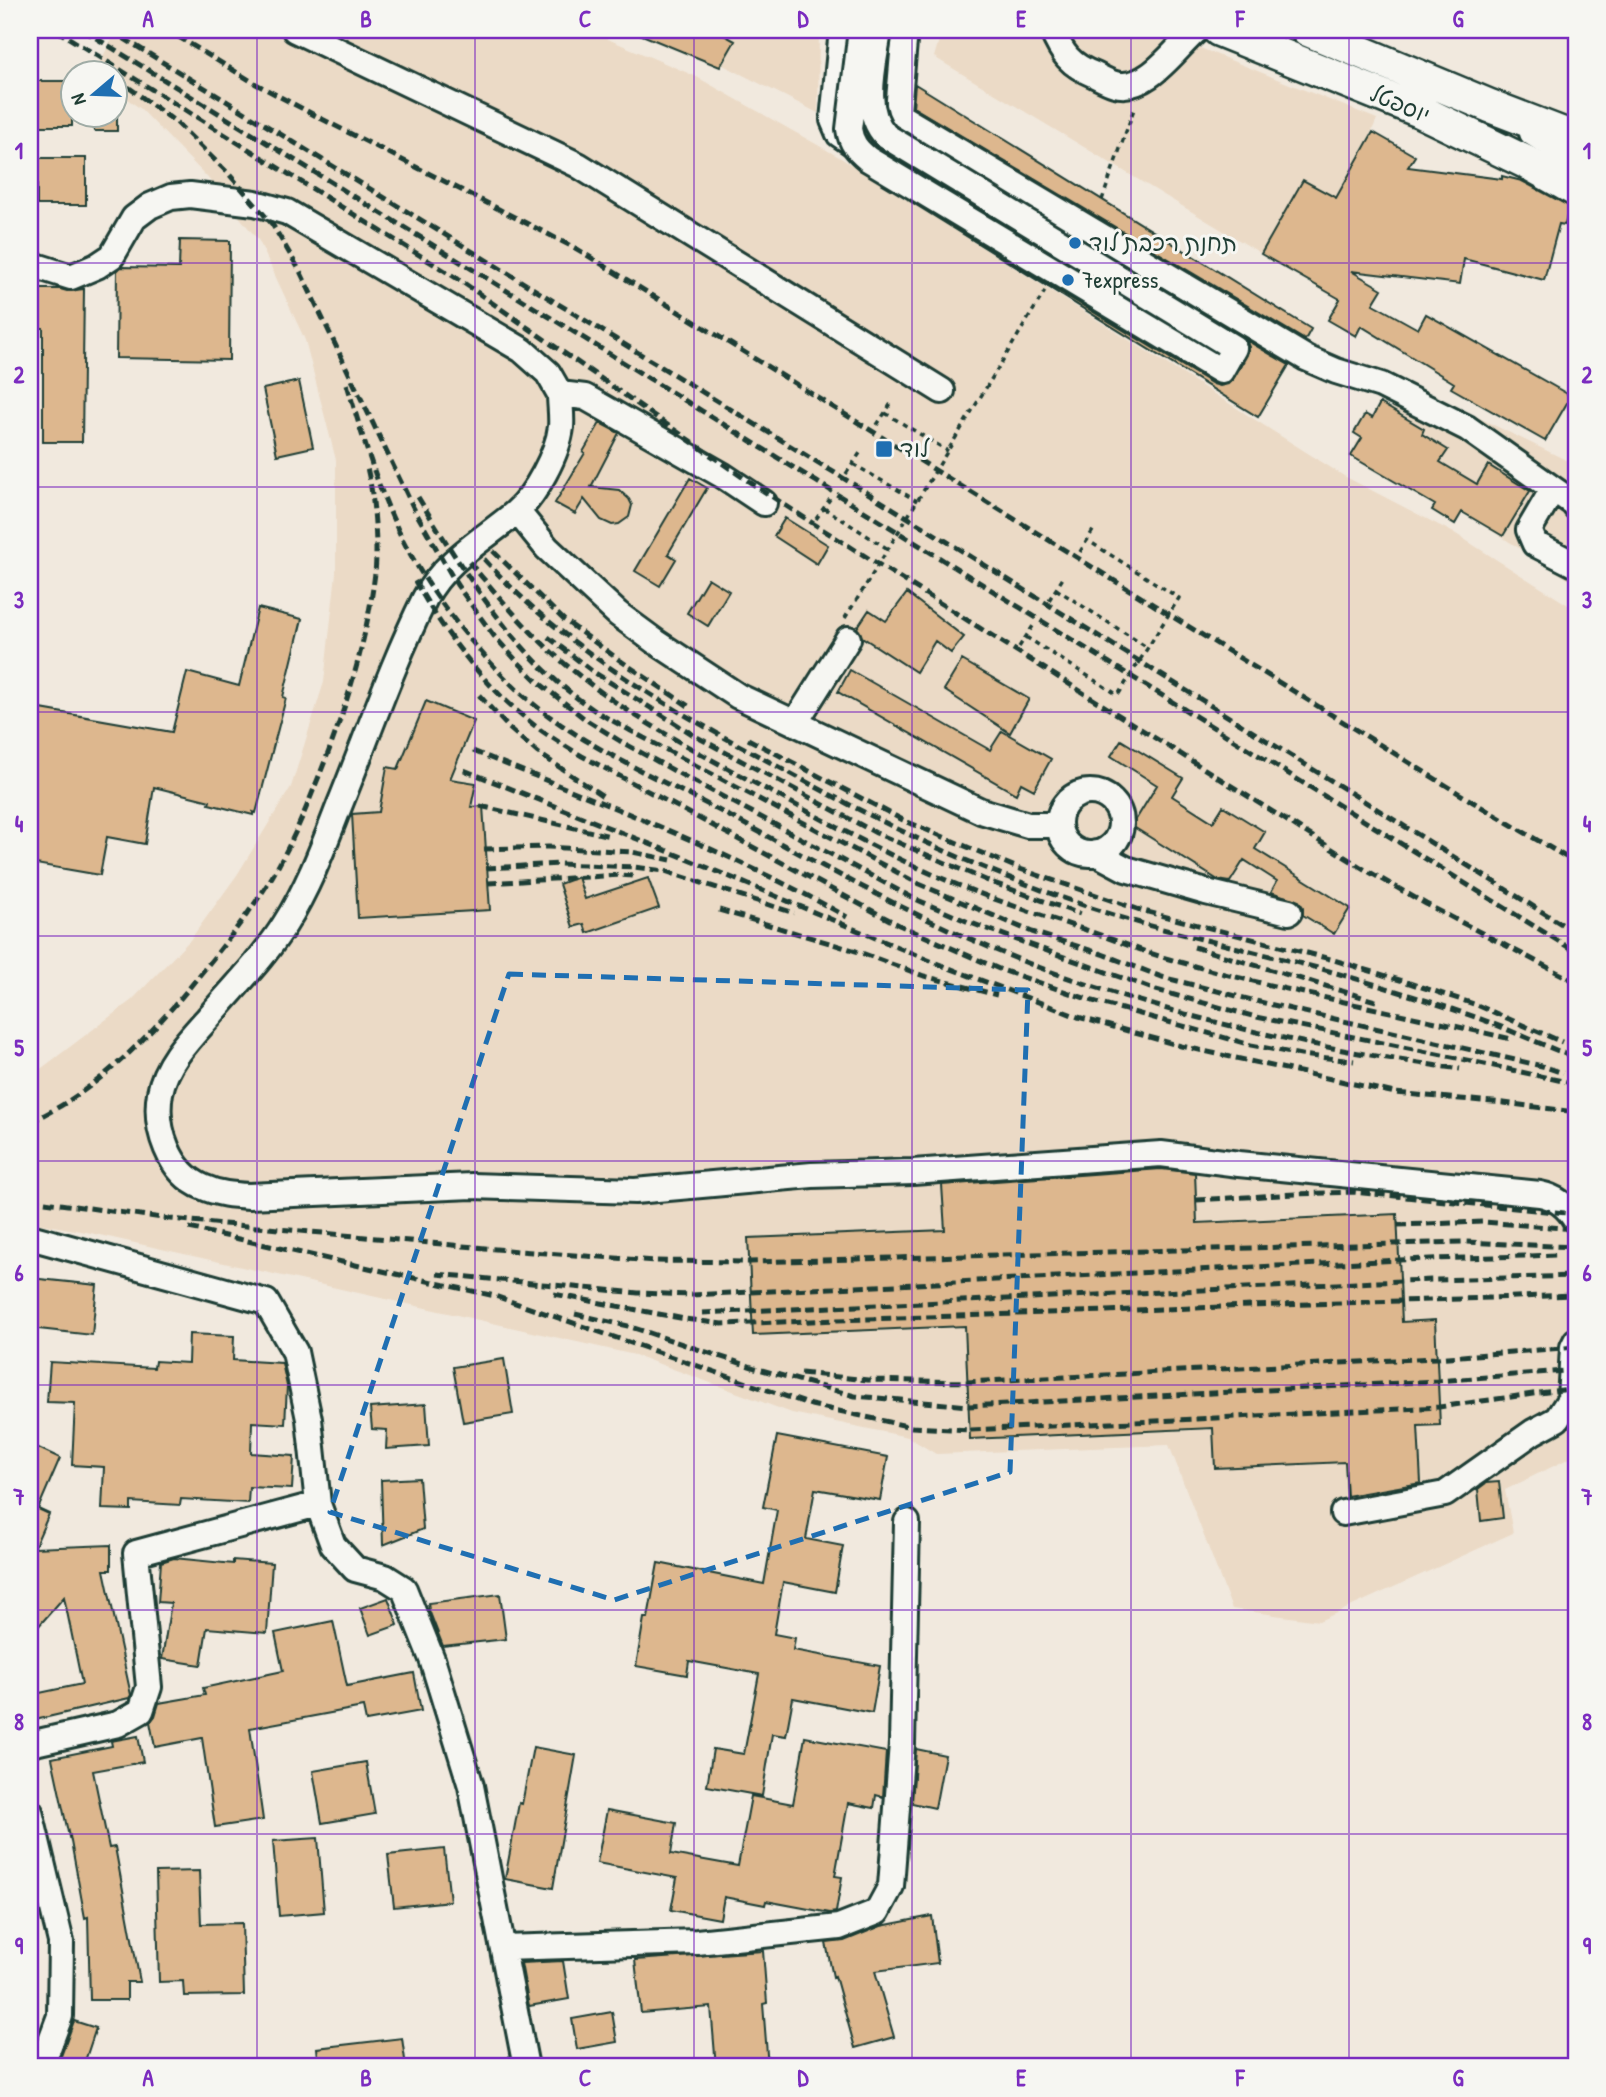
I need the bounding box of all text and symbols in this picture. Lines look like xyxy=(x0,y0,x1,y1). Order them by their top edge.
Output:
text: A xyxy=(142,3,154,34)
text: B xyxy=(360,3,372,34)
text: C xyxy=(579,3,591,34)
text: D xyxy=(798,3,810,34)
text: E xyxy=(1016,3,1027,34)
text: F xyxy=(1235,3,1246,34)
text: G xyxy=(1452,3,1464,34)
north arrow xyxy=(60,60,130,130)
street label: יוספטל xyxy=(1365,77,1435,130)
text: N xyxy=(64,91,92,109)
text: 1 xyxy=(15,135,23,166)
text: 1 xyxy=(1583,135,1591,166)
place label: תחנת רכבת לוד xyxy=(1089,227,1237,258)
marker: תחנת רכבת לוד xyxy=(1067,235,1083,251)
place label: 7express xyxy=(1082,264,1159,295)
marker: 7express xyxy=(1060,272,1076,288)
text: 2 xyxy=(14,359,25,390)
text: 2 xyxy=(1582,359,1593,390)
place label: לוד xyxy=(900,433,930,464)
marker: לוד xyxy=(874,439,894,459)
text: 3 xyxy=(14,584,24,615)
text: 3 xyxy=(1582,584,1592,615)
text: 4 xyxy=(15,808,24,839)
text: 4 xyxy=(1583,808,1592,839)
text: 5 xyxy=(14,1032,24,1063)
text: 5 xyxy=(1582,1032,1592,1063)
text: 6 xyxy=(14,1257,24,1288)
text: 6 xyxy=(1582,1257,1592,1288)
text: 7 xyxy=(12,1481,25,1512)
text: 7 xyxy=(1580,1481,1593,1512)
text: 8 xyxy=(14,1706,24,1737)
text: 8 xyxy=(1582,1706,1592,1737)
text: 9 xyxy=(15,1930,24,1961)
text: 9 xyxy=(1583,1930,1592,1961)
text: A xyxy=(142,2062,154,2093)
text: B xyxy=(360,2062,372,2093)
text: C xyxy=(579,2062,591,2093)
text: D xyxy=(798,2062,810,2093)
text: E xyxy=(1016,2062,1027,2093)
text: F xyxy=(1235,2062,1246,2093)
text: G xyxy=(1452,2062,1464,2093)

